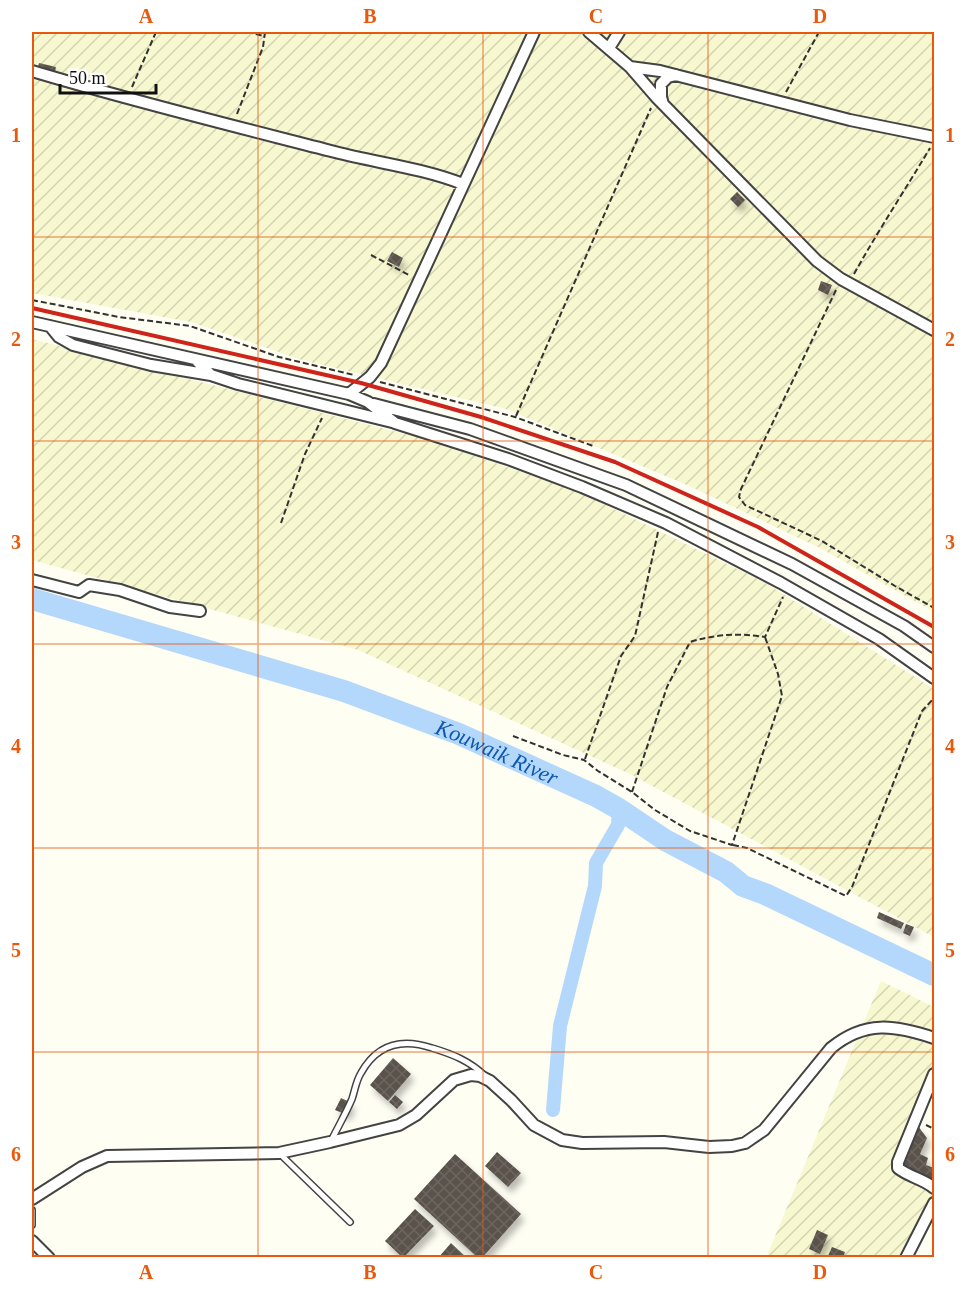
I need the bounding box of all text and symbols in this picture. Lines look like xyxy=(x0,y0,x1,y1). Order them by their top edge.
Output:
text: A xyxy=(139,5,154,27)
text: B xyxy=(363,5,377,27)
text: C xyxy=(589,5,603,27)
text: D xyxy=(813,5,827,27)
scale bar xyxy=(60,57,156,95)
text: 50 m xyxy=(69,68,106,88)
text: 1 xyxy=(11,124,21,146)
text: 1 xyxy=(945,124,955,146)
text: 2 xyxy=(11,328,21,350)
text: 2 xyxy=(945,328,955,350)
text: 3 xyxy=(11,531,21,553)
text: 3 xyxy=(945,531,955,553)
water label: Kouwaik River xyxy=(431,714,562,790)
text: 4 xyxy=(11,735,21,757)
text: 4 xyxy=(945,735,955,757)
text: 5 xyxy=(11,939,21,961)
text: 5 xyxy=(945,939,955,961)
text: 6 xyxy=(11,1143,21,1165)
text: 6 xyxy=(945,1143,955,1165)
text: A xyxy=(139,1261,154,1283)
text: B xyxy=(363,1261,377,1283)
text: C xyxy=(589,1261,603,1283)
text: D xyxy=(813,1261,827,1283)

